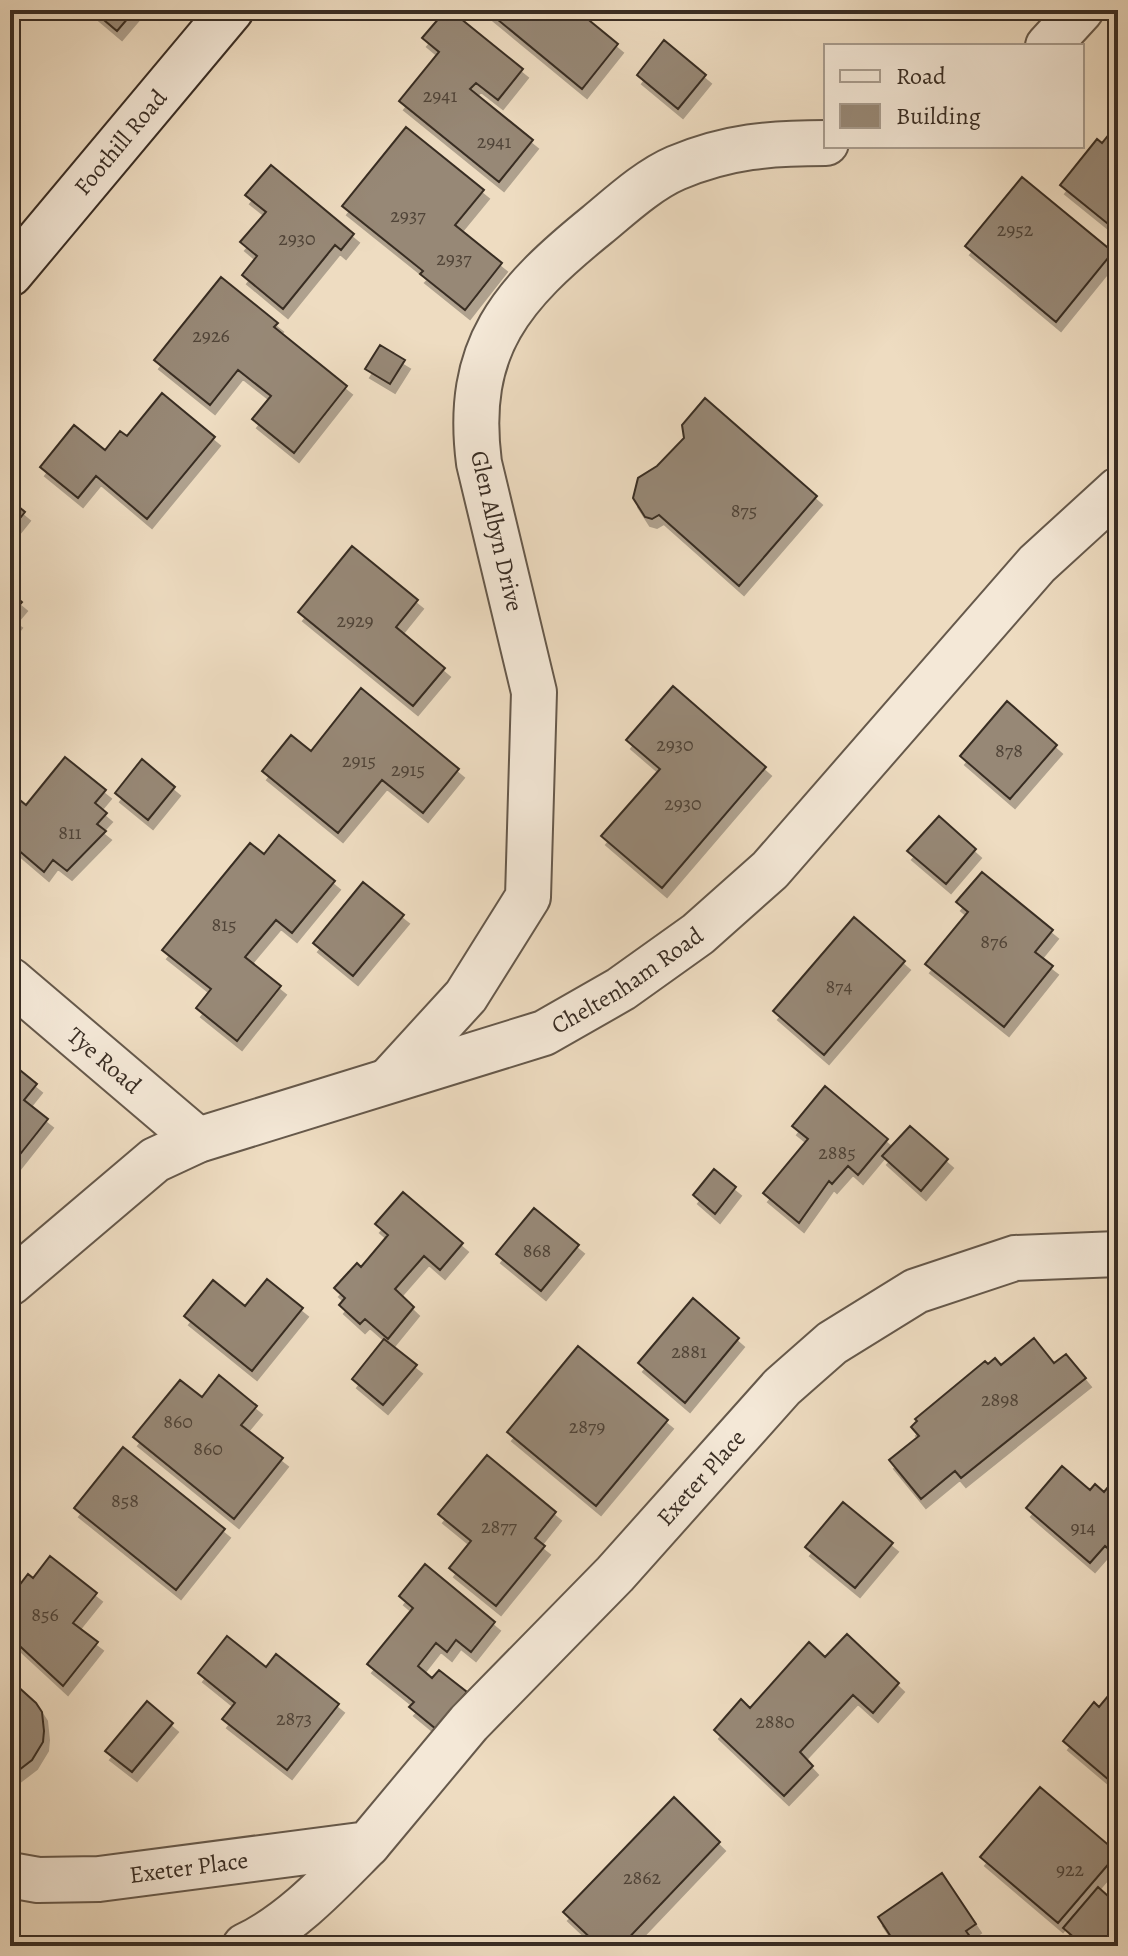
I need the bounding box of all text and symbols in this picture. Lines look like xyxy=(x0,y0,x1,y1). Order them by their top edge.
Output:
legend xyxy=(824,44,1084,148)
text: Road xyxy=(896,60,946,92)
street label: Foothill Road xyxy=(67,82,174,202)
house number: 2941 xyxy=(423,82,457,109)
text: Building xyxy=(896,100,981,132)
house number: 2941 xyxy=(477,128,511,155)
house number: 2937 xyxy=(390,202,426,229)
house number: 2952 xyxy=(997,216,1034,243)
house number: 2930 xyxy=(278,225,316,252)
house number: 2937 xyxy=(436,245,472,272)
house number: 2926 xyxy=(192,322,230,349)
street label: Glen Albyn Drive xyxy=(463,448,531,614)
house number: 875 xyxy=(731,497,757,524)
house number: 2929 xyxy=(336,607,374,634)
house number: 2930 xyxy=(656,731,694,758)
house number: 878 xyxy=(995,737,1023,764)
house number: 2915 xyxy=(342,747,376,774)
house number: 2915 xyxy=(391,756,425,783)
house number: 2930 xyxy=(664,790,702,817)
house number: 811 xyxy=(58,819,82,846)
house number: 815 xyxy=(211,911,237,938)
street label: Cheltenham Road xyxy=(545,919,709,1042)
house number: 876 xyxy=(980,928,1008,955)
house number: 874 xyxy=(825,973,853,1000)
street label: Tye Road xyxy=(61,1020,148,1101)
house number: 2885 xyxy=(818,1139,856,1166)
house number: 868 xyxy=(523,1237,551,1264)
house number: 2881 xyxy=(671,1338,707,1365)
house number: 2898 xyxy=(981,1386,1019,1413)
house number: 860 xyxy=(163,1408,193,1435)
house number: 2879 xyxy=(569,1413,605,1440)
street label: Exeter Place xyxy=(649,1423,753,1533)
house number: 860 xyxy=(193,1435,223,1462)
house number: 858 xyxy=(111,1487,139,1514)
house number: 2877 xyxy=(481,1513,518,1540)
house number: 914 xyxy=(1071,1514,1096,1541)
house number: 856 xyxy=(31,1601,59,1628)
house number: 2873 xyxy=(276,1705,312,1732)
house number: 2880 xyxy=(755,1708,795,1735)
street label: Exeter Place xyxy=(128,1844,250,1891)
house number: 922 xyxy=(1056,1856,1085,1883)
house number: 2862 xyxy=(623,1864,661,1891)

